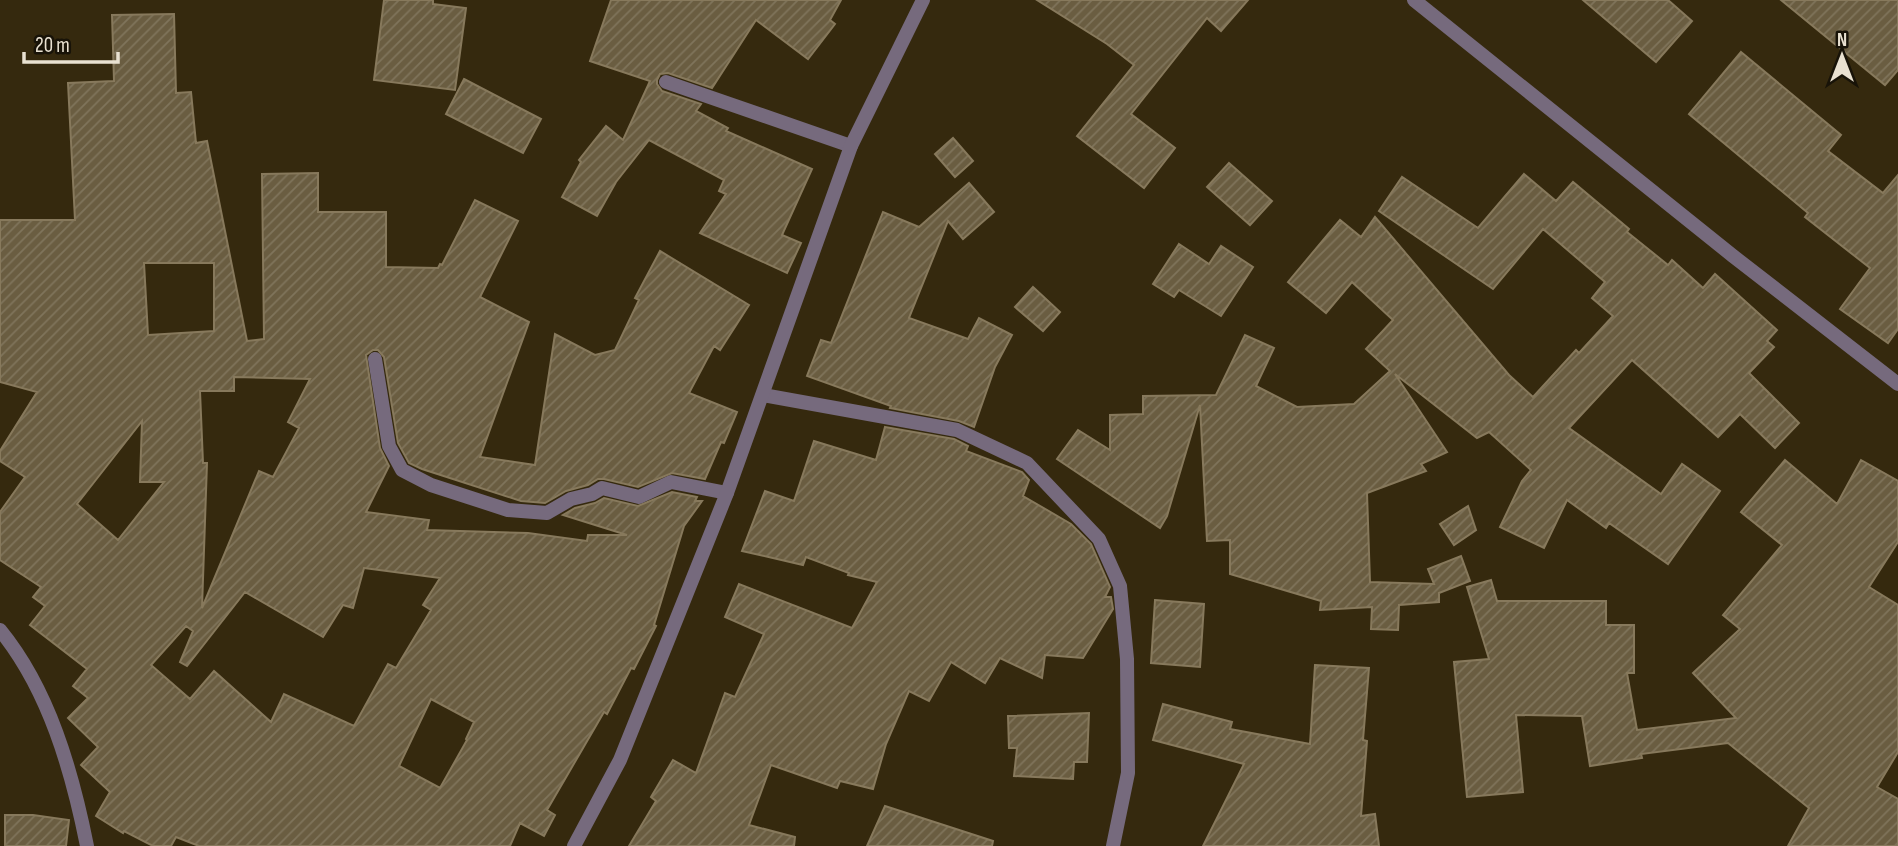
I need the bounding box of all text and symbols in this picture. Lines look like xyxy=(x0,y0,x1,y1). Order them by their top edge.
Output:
scale bar xyxy=(24,21,119,65)
north arrow xyxy=(1807,21,1877,91)
text: N xyxy=(1837,29,1847,52)
text: 20 m xyxy=(35,33,70,58)

